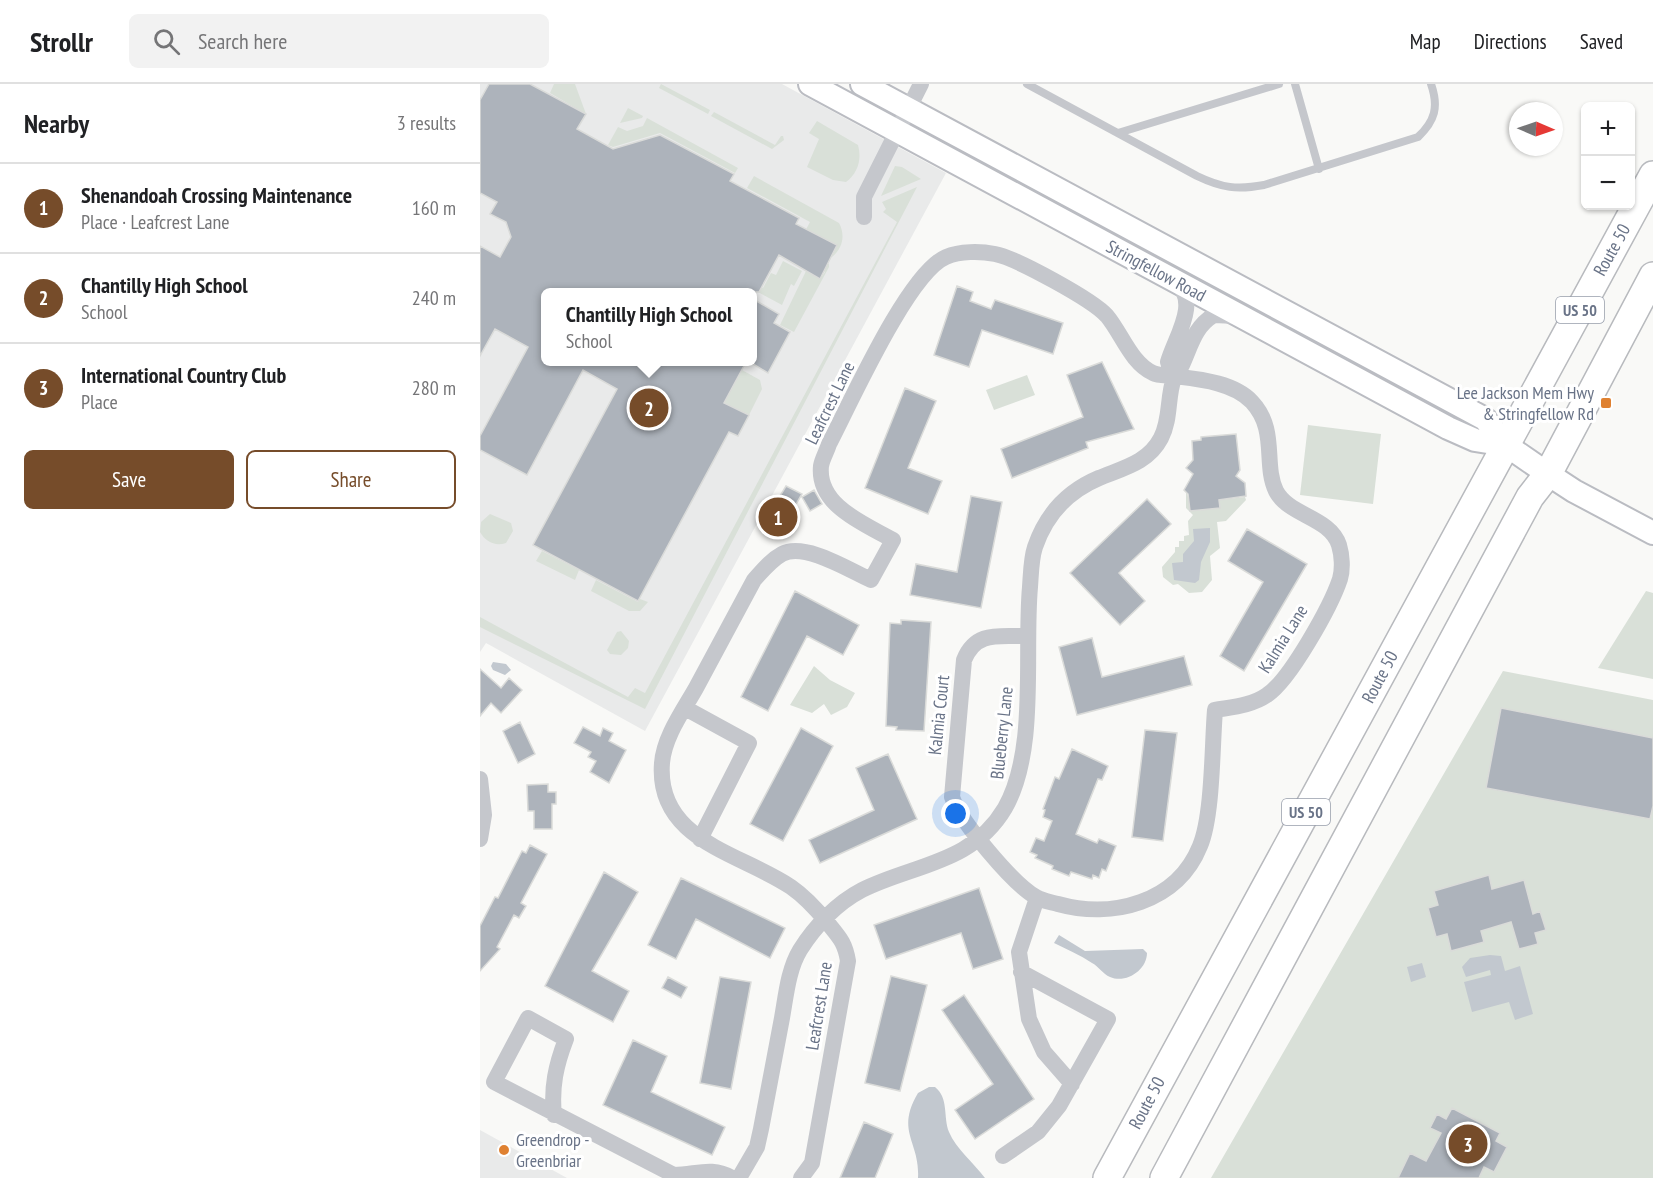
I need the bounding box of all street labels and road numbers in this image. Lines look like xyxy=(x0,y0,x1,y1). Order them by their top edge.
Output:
street label: Route 50 xyxy=(1588,220,1635,280)
street label: Stringfellow Road xyxy=(1102,235,1210,307)
road number: US 50 xyxy=(1556,297,1604,323)
street label: Leafcrest Lane xyxy=(800,358,859,448)
street label: Kalmia Lane xyxy=(1253,600,1313,677)
street label: Route 50 xyxy=(1356,647,1403,707)
street label: Kalmia Court xyxy=(923,674,954,756)
street label: Blueberry Lane xyxy=(985,686,1018,780)
road number: US 50 xyxy=(1282,799,1330,825)
street label: Leafcrest Lane xyxy=(800,960,837,1052)
street label: Route 50 xyxy=(1123,1073,1170,1133)

